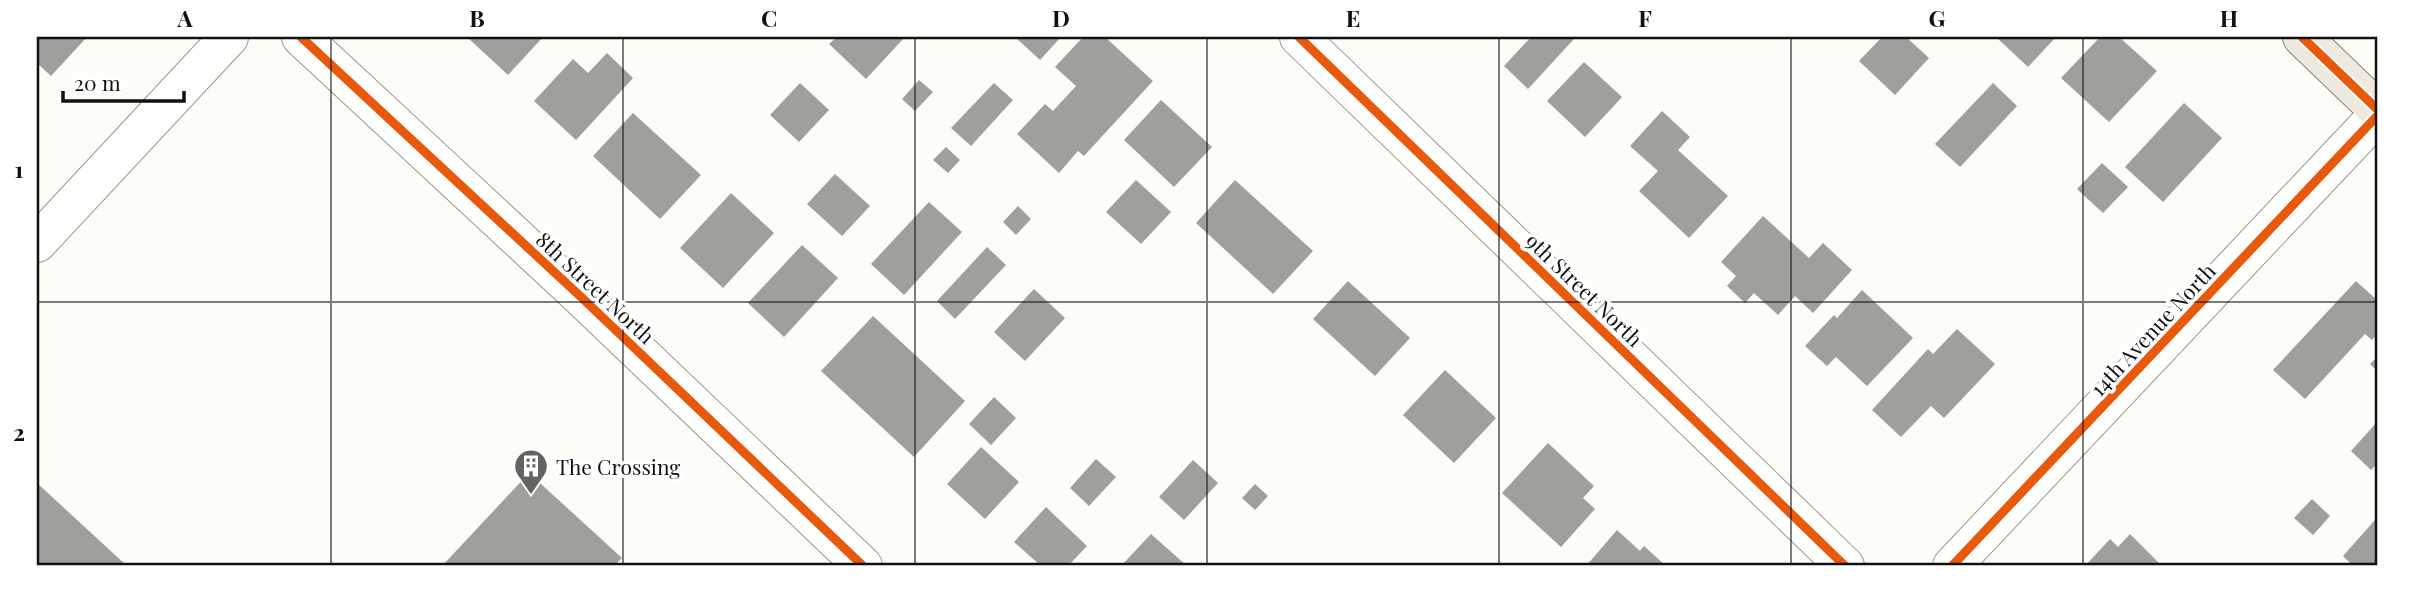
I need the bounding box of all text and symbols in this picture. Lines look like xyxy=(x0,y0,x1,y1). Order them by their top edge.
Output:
text: A xyxy=(176,2,193,33)
text: B xyxy=(469,2,485,33)
text: C xyxy=(761,2,777,33)
text: D xyxy=(1052,2,1070,33)
text: E xyxy=(1346,2,1360,33)
text: F xyxy=(1638,2,1652,33)
text: G xyxy=(1929,2,1946,33)
text: H xyxy=(2220,2,2238,33)
scale bar xyxy=(63,60,184,104)
text: 20 m xyxy=(74,68,121,96)
text: 1 xyxy=(15,153,24,184)
street label: 8th Street North xyxy=(531,225,662,350)
street label: 9th Street North xyxy=(1521,226,1650,352)
street label: 14th Avenue North xyxy=(2083,256,2221,401)
text: 2 xyxy=(13,416,25,447)
building icon: The Crossing xyxy=(512,447,550,496)
place label: The Crossing xyxy=(556,452,680,480)

